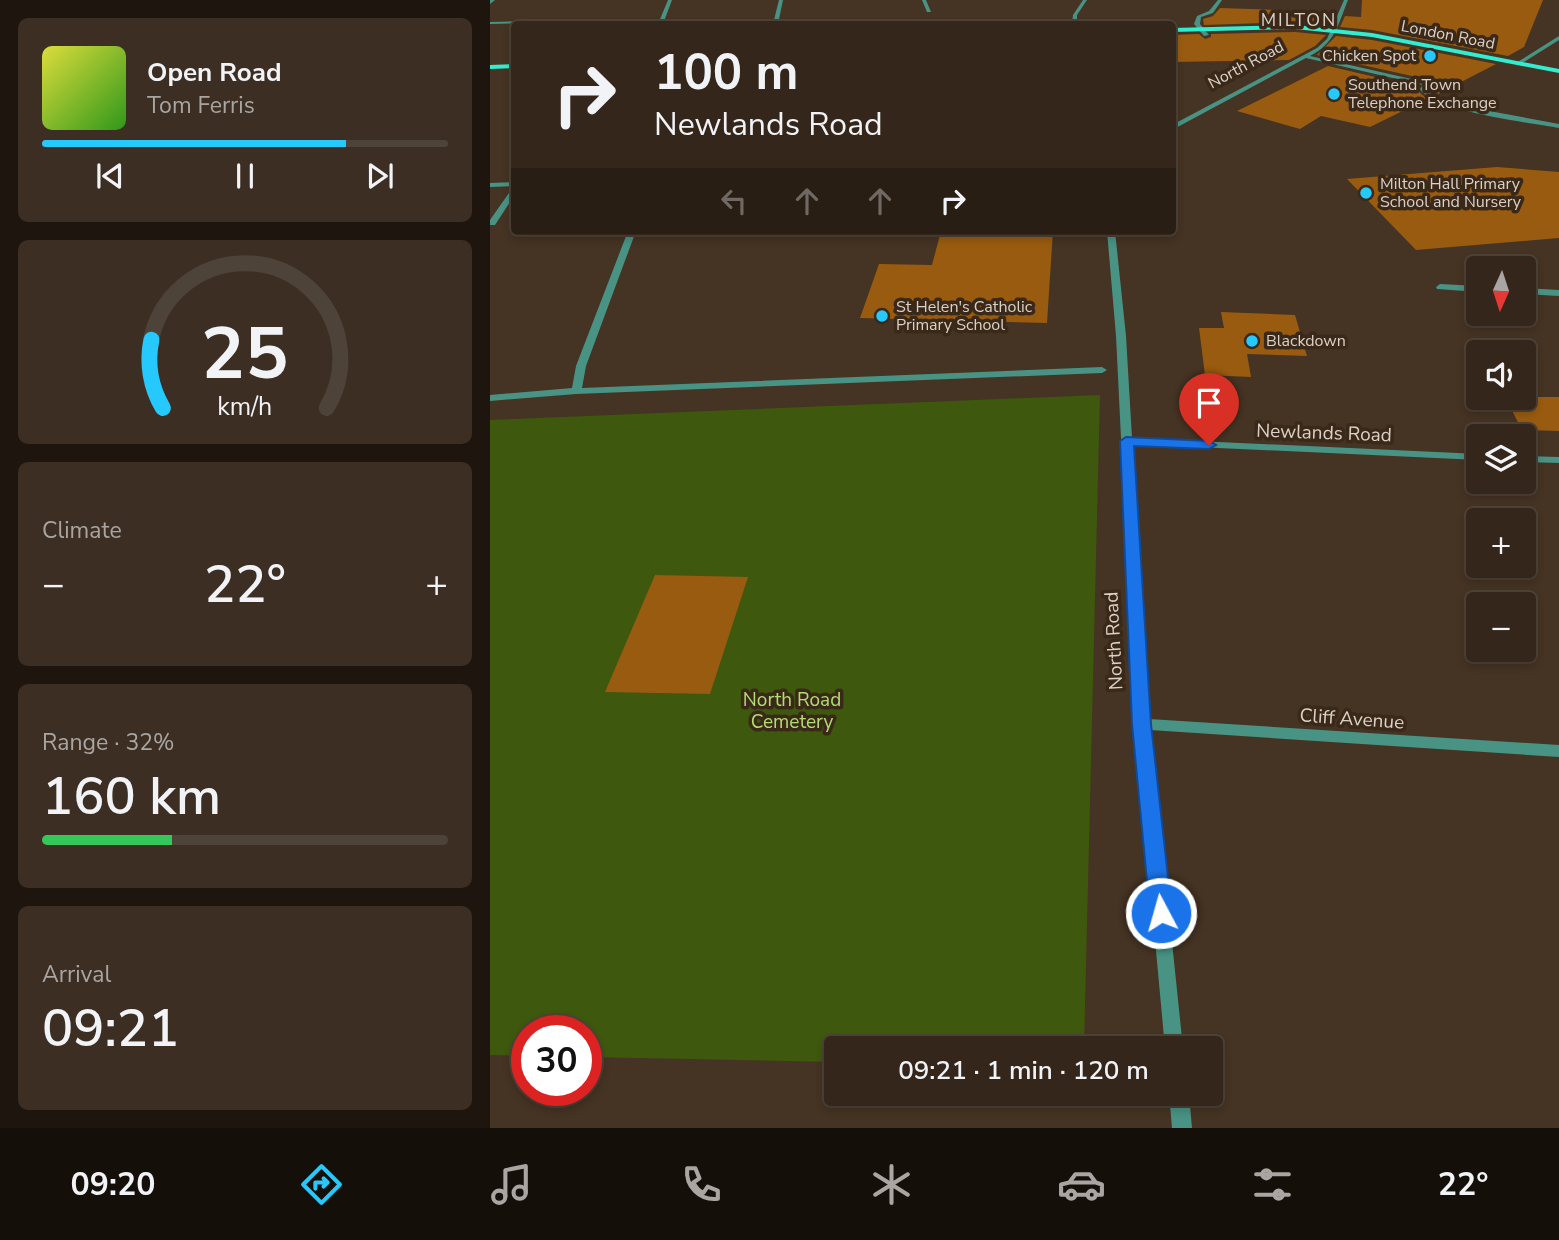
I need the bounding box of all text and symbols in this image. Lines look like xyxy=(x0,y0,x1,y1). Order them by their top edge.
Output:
district label: MILTON xyxy=(1261,8,1337,32)
street label: London Road xyxy=(1399,15,1497,55)
street label: North Road xyxy=(1204,36,1288,94)
text: 100 m xyxy=(654,39,798,106)
place label: Chicken Spot xyxy=(1322,45,1416,67)
marker: Chicken Spot xyxy=(1422,48,1438,64)
icon: right xyxy=(539,49,630,140)
text: Open Road xyxy=(147,55,282,90)
place label: Southend Town Telephone Exchange xyxy=(1348,74,1497,114)
marker: Southend Town Telephone Exchange xyxy=(1326,86,1342,102)
text: Tom Ferris xyxy=(147,90,255,121)
text: Newlands Road xyxy=(654,103,883,146)
icon: previous xyxy=(91,157,129,195)
icon: pause xyxy=(226,157,264,195)
icon: next xyxy=(361,157,399,195)
place label: Milton Hall Primary School and Nursery xyxy=(1380,173,1522,213)
icon: left xyxy=(715,182,753,220)
icon: ahead xyxy=(788,182,826,220)
icon: ahead xyxy=(861,182,899,220)
icon: right xyxy=(934,182,972,220)
marker: Milton Hall Primary School and Nursery xyxy=(1358,185,1374,201)
north arrow xyxy=(1466,256,1536,326)
map controls xyxy=(1466,256,1536,662)
place label: St Helen's Catholic Primary School xyxy=(896,296,1033,336)
text: 25 xyxy=(201,304,289,404)
marker: St Helen's Catholic Primary School xyxy=(874,308,890,324)
place label: Blackdown xyxy=(1266,330,1346,352)
marker: Blackdown xyxy=(1244,333,1260,349)
button: sound xyxy=(1466,340,1536,410)
pin xyxy=(1179,373,1239,445)
icon: arrive xyxy=(1190,384,1228,422)
text: km/h xyxy=(217,390,273,424)
street label: Newlands Road xyxy=(1256,418,1392,448)
button: layers xyxy=(1466,424,1536,494)
button: + xyxy=(1466,508,1536,578)
text: Climate xyxy=(42,515,122,546)
text: 22° xyxy=(204,549,286,620)
text: − xyxy=(42,559,65,610)
text: + xyxy=(425,559,448,610)
street label: North Road xyxy=(1098,591,1130,691)
button: − xyxy=(1466,592,1536,662)
park label: North Road Cemetery xyxy=(743,687,841,735)
street label: Cliff Avenue xyxy=(1299,702,1405,736)
text: Range · 32% xyxy=(42,727,174,758)
text: 160 km xyxy=(42,761,221,832)
position arrow xyxy=(1124,876,1198,950)
text: Arrival xyxy=(42,959,111,990)
text: 09:21 xyxy=(42,993,179,1064)
speed limit sign: 30 xyxy=(511,1015,602,1106)
text: 09:21 · 1 min · 120 m xyxy=(898,1053,1149,1088)
icon: directions xyxy=(297,1160,346,1209)
icon: music xyxy=(487,1160,536,1209)
icon: phone xyxy=(677,1160,726,1209)
icon: climate xyxy=(867,1160,916,1209)
icon: car xyxy=(1057,1160,1106,1209)
icon: filters xyxy=(1248,1160,1297,1209)
text: 09:20 xyxy=(71,1163,155,1206)
text: 22° xyxy=(1438,1163,1488,1206)

